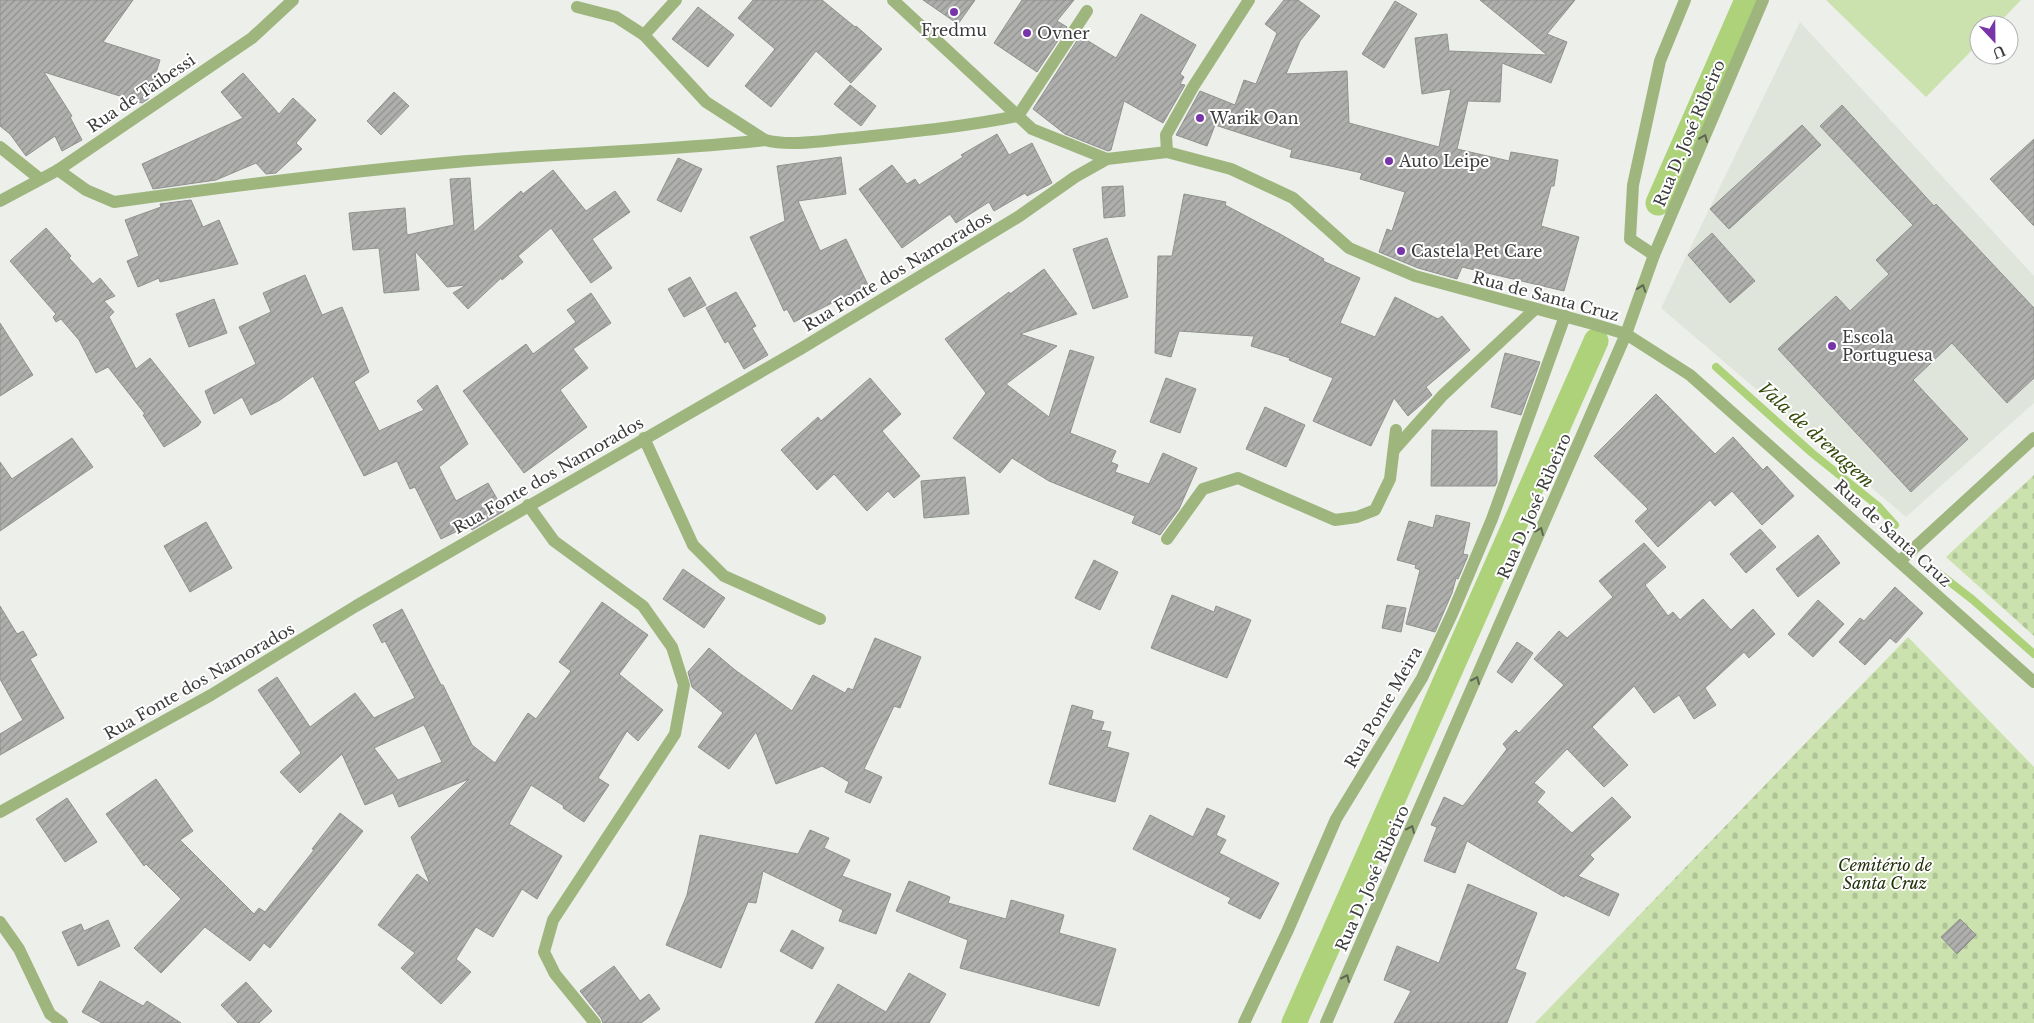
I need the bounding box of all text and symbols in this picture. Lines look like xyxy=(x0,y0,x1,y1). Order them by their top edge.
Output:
marker: Fredmu xyxy=(948,6,960,18)
north arrow xyxy=(1969,15,2019,65)
place label: Fredmu xyxy=(921,20,987,40)
place label: Ovner xyxy=(1037,23,1090,43)
marker: Ovner xyxy=(1021,27,1033,39)
text: U xyxy=(1989,41,2008,63)
street label: Rua de Taibessi xyxy=(83,49,199,136)
street label: Rua D. José Ribeiro xyxy=(1649,57,1729,209)
place label: Warik Oan xyxy=(1209,108,1299,128)
marker: Warik Oan xyxy=(1194,112,1206,124)
one-way arrow xyxy=(1698,134,1709,143)
place label: Auto Leipe xyxy=(1398,151,1489,171)
marker: Auto Leipe xyxy=(1383,155,1395,167)
street label: Rua Fonte dos Namorados xyxy=(799,207,995,335)
place label: Castela Pet Care xyxy=(1411,241,1542,261)
marker: Castela Pet Care xyxy=(1395,245,1407,257)
street label: Rua de Santa Cruz xyxy=(1471,267,1621,325)
one-way arrow xyxy=(1636,285,1646,293)
place label: Escola Portuguesa xyxy=(1842,327,1933,365)
marker: Escola Portuguesa xyxy=(1826,340,1838,352)
water label: Vala de drenagem xyxy=(1754,377,1879,493)
street label: Rua Fonte dos Namorados xyxy=(449,412,647,538)
street label: Rua D. José Ribeiro xyxy=(1493,430,1575,582)
street label: Rua de Santa Cruz xyxy=(1830,475,1956,591)
one-way arrow xyxy=(1534,527,1545,536)
street label: Rua Fonte dos Namorados xyxy=(100,618,298,744)
street label: Rua Ponte Meira xyxy=(1340,643,1426,771)
one-way arrow xyxy=(1469,676,1480,685)
street label: Rua D. José Ribeiro xyxy=(1331,802,1413,954)
one-way arrow xyxy=(1404,825,1415,834)
park label: Cemitério de Santa Cruz xyxy=(1838,855,1933,893)
one-way arrow xyxy=(1339,974,1350,983)

